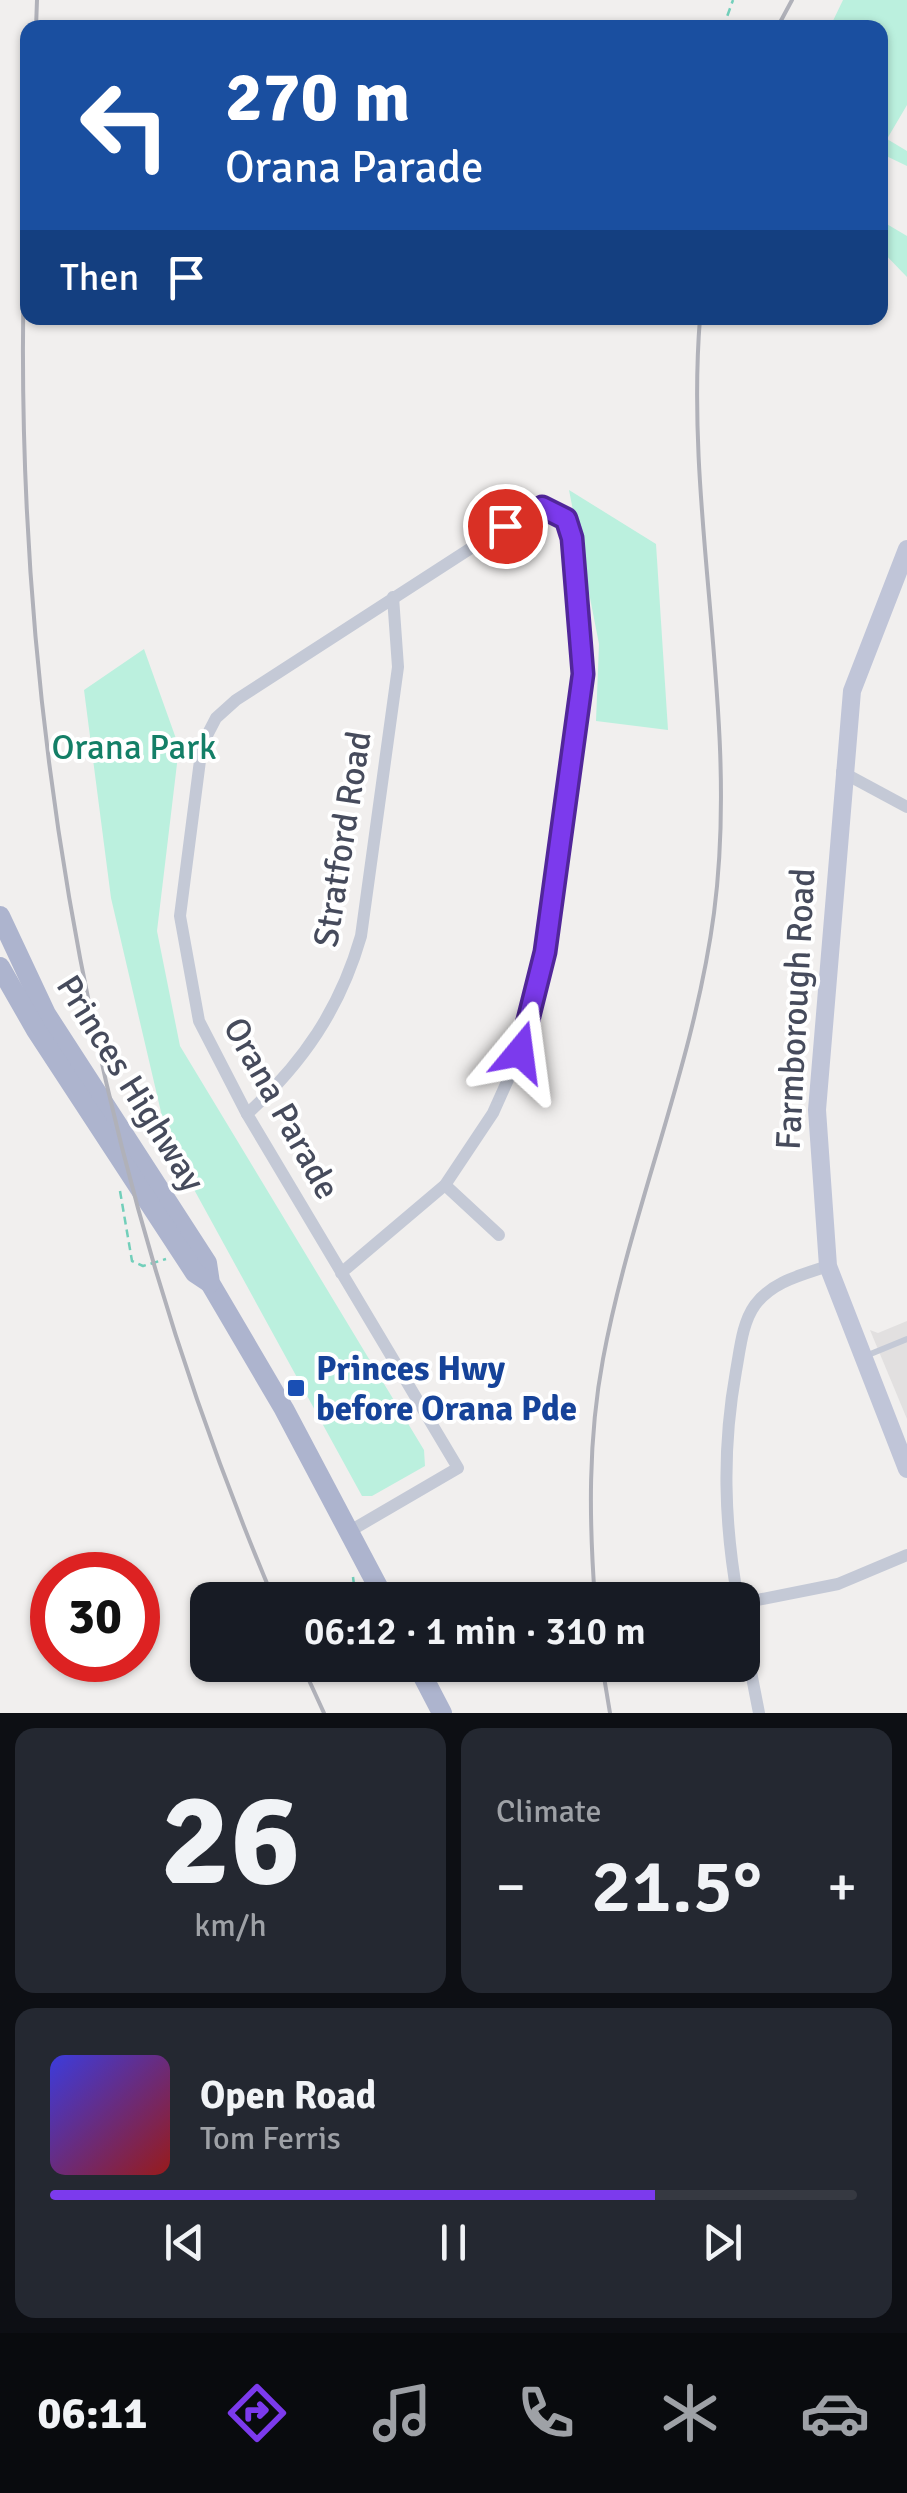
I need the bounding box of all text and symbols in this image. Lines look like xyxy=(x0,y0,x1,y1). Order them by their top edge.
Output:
text: 270 m xyxy=(225,54,410,140)
icon: left xyxy=(60,60,190,190)
text: Orana Parade xyxy=(225,140,484,195)
icon: arrive xyxy=(159,250,214,305)
text: Then xyxy=(60,254,139,301)
pin xyxy=(463,484,548,569)
icon: arrive xyxy=(478,499,533,554)
park label: Orana Park xyxy=(51,726,217,769)
street label: Stratford Road xyxy=(304,728,381,950)
street label: Farmborough Road xyxy=(767,867,824,1151)
street label: Princes Highway xyxy=(47,967,214,1199)
position arrow xyxy=(468,1000,572,1104)
street label: Orana Parade xyxy=(214,1010,349,1207)
place label: Princes Hwy before Orana Pde xyxy=(316,1347,577,1430)
marker: Princes Hwy before Orana Pde xyxy=(285,1377,307,1399)
speed limit sign: 30 xyxy=(30,1552,160,1682)
text: 06:12 · 1 min · 310 m xyxy=(304,1608,646,1655)
text: 26 xyxy=(160,1761,301,1921)
text: Climate xyxy=(496,1792,602,1831)
text: 21.5° xyxy=(591,1840,762,1933)
text: − xyxy=(496,1853,526,1921)
text: + xyxy=(827,1853,857,1921)
text: km/h xyxy=(194,1906,267,1945)
text: Open Road xyxy=(200,2072,376,2119)
text: Tom Ferris xyxy=(200,2119,341,2158)
icon: previous xyxy=(157,2215,212,2270)
icon: pause xyxy=(426,2215,481,2270)
icon: next xyxy=(695,2215,750,2270)
icon: directions xyxy=(222,2378,292,2448)
icon: music xyxy=(367,2378,437,2448)
icon: phone xyxy=(511,2378,581,2448)
icon: climate xyxy=(655,2378,725,2448)
icon: car xyxy=(800,2378,870,2448)
text: 06:11 xyxy=(37,2386,148,2441)

